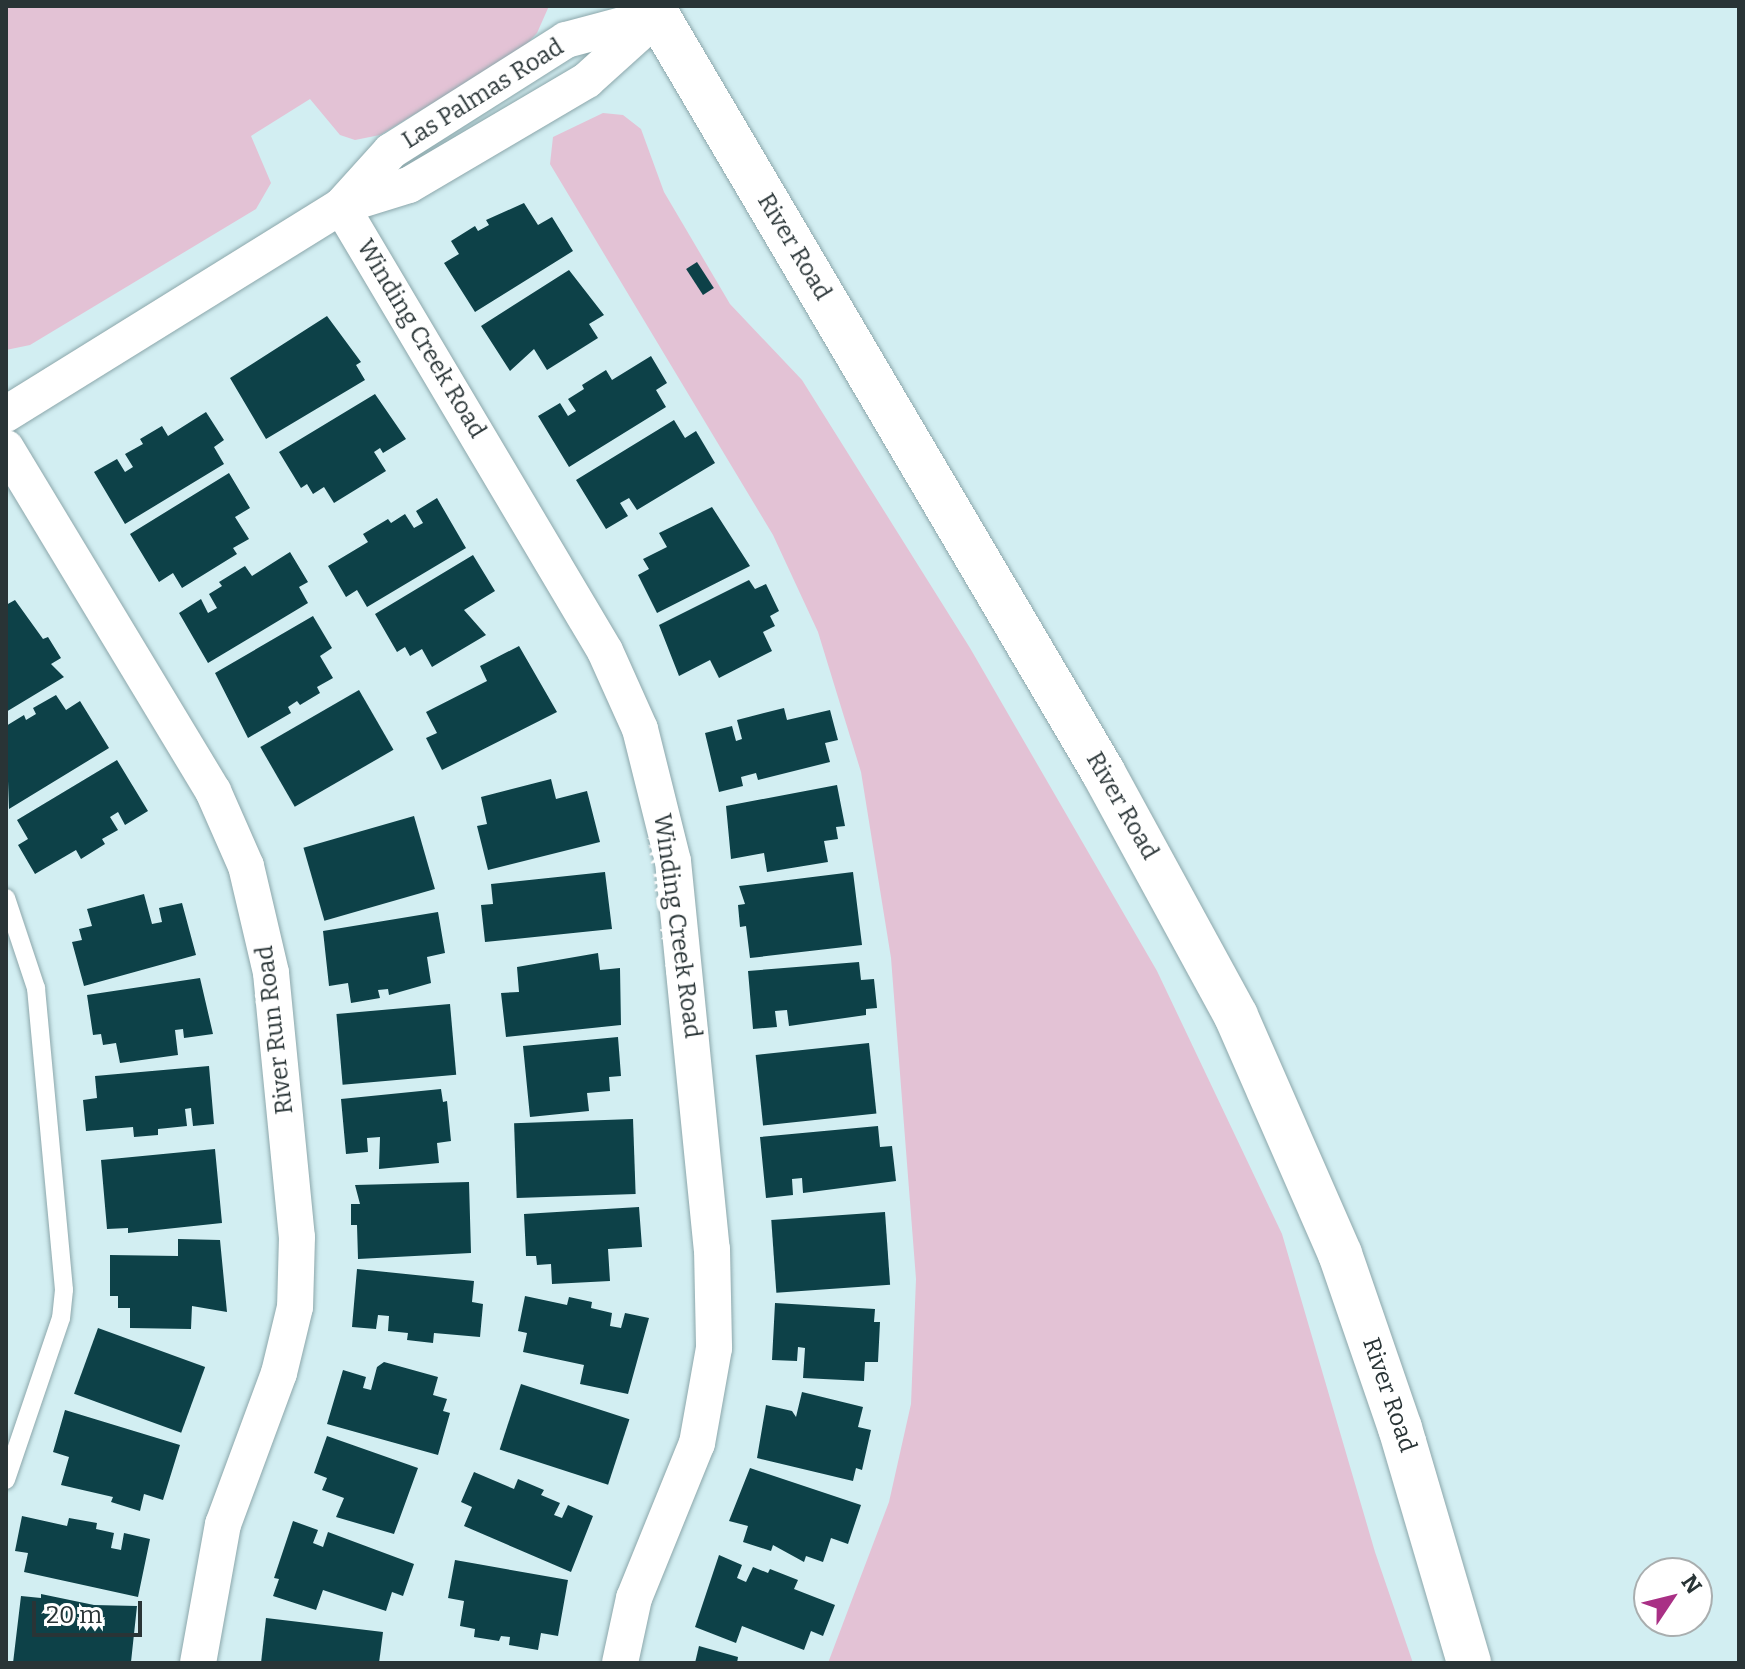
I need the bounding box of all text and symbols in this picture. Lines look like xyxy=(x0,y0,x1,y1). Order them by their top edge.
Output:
street label: Las Palmas Road xyxy=(397,33,569,155)
street label: River Road xyxy=(751,188,837,306)
street label: Winding Creek Road xyxy=(350,234,492,444)
street label: River Road xyxy=(1080,747,1164,865)
street label: Winding Creek Road xyxy=(647,812,707,1040)
street label: River Run Road xyxy=(250,944,300,1116)
street label: River Road xyxy=(1356,1334,1422,1456)
north arrow xyxy=(1633,1557,1713,1637)
text: N xyxy=(1675,1569,1707,1599)
scale bar xyxy=(36,1585,146,1635)
text: 20 m xyxy=(46,1601,102,1629)

